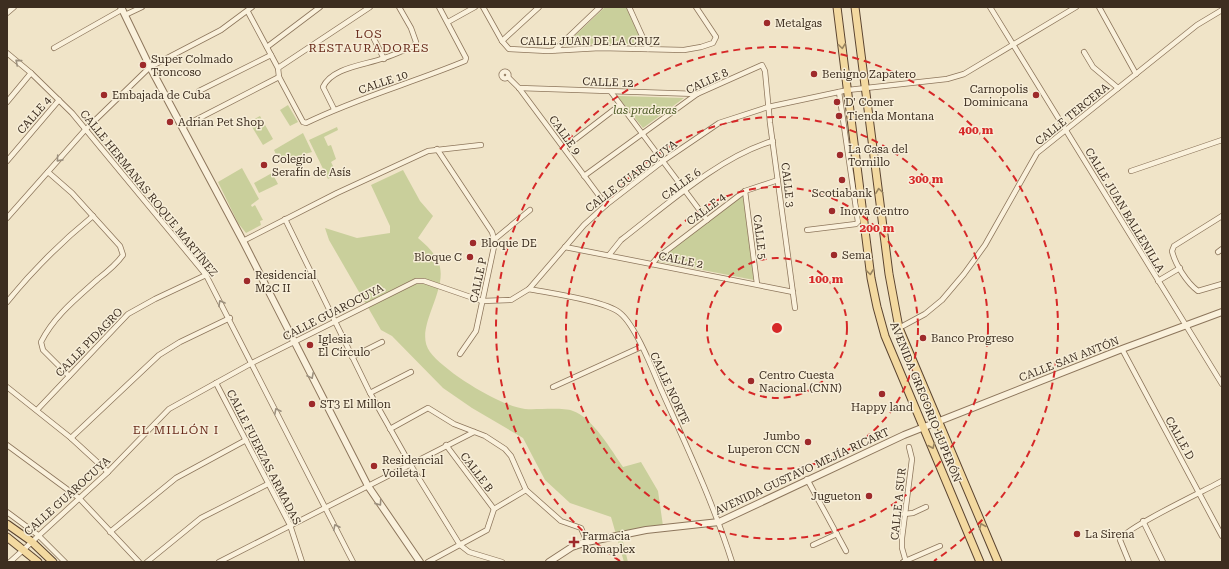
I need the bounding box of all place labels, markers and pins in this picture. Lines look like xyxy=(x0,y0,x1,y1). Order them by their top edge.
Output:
place label: Metalgas xyxy=(775,17,822,30)
marker: Metalgas xyxy=(762,18,772,28)
place label: Super Colmado Troncoso xyxy=(151,53,233,79)
marker: Super Colmado Troncoso xyxy=(138,60,148,70)
place label: Benigno Zapatero xyxy=(822,68,916,81)
marker: Benigno Zapatero xyxy=(809,69,819,79)
place label: Carnopolis Dominicana xyxy=(963,83,1028,109)
place label: Embajada de Cuba xyxy=(112,89,210,102)
marker: Embajada de Cuba xyxy=(99,90,109,100)
marker: Carnopolis Dominicana xyxy=(1031,90,1041,100)
place label: D' Comer xyxy=(845,96,894,109)
marker: D' Comer xyxy=(832,97,842,107)
place label: Tienda Montana xyxy=(847,110,934,123)
marker: Tienda Montana xyxy=(834,111,844,121)
place label: Adrian Pet Shop xyxy=(178,116,264,129)
marker: Adrian Pet Shop xyxy=(165,117,175,127)
place label: La Casa del Tornillo xyxy=(848,143,908,169)
marker: La Casa del Tornillo xyxy=(835,150,845,160)
place label: Colegio Serafín de Asís xyxy=(272,153,351,179)
marker: Colegio Serafín de Asís xyxy=(259,160,269,170)
marker: Scotiabank xyxy=(837,175,847,185)
place label: Scotiabank xyxy=(812,187,872,200)
place label: Inova Centro xyxy=(840,205,909,218)
marker: Inova Centro xyxy=(827,206,837,216)
place label: Bloque DE xyxy=(481,237,537,250)
marker: Bloque DE xyxy=(468,238,478,248)
place label: Sema xyxy=(842,249,871,262)
marker: Sema xyxy=(829,250,839,260)
place label: Bloque C xyxy=(414,251,462,264)
marker: Bloque C xyxy=(465,252,475,262)
place label: Residencial M2C II xyxy=(255,269,317,295)
marker: Residencial M2C II xyxy=(242,276,252,286)
centre of rings xyxy=(770,321,784,335)
place label: Banco Progreso xyxy=(931,332,1014,345)
place label: Iglesia El Círculo xyxy=(318,333,371,359)
marker: Banco Progreso xyxy=(918,333,928,343)
marker: Iglesia El Círculo xyxy=(305,340,315,350)
place label: Centro Cuesta Nacional (CNN) xyxy=(759,369,842,395)
marker: Centro Cuesta Nacional (CNN) xyxy=(746,376,756,386)
marker: Happy land xyxy=(877,389,887,399)
place label: ST3 El Millon xyxy=(320,398,391,411)
marker: ST3 El Millon xyxy=(307,399,317,409)
place label: Happy land xyxy=(851,401,913,414)
place label: Jumbo Luperon CCN xyxy=(727,430,800,456)
marker: Jumbo Luperon CCN xyxy=(803,437,813,447)
place label: Residencial Voileta I xyxy=(382,454,444,480)
marker: Residencial Voileta I xyxy=(369,461,379,471)
place label: Jugueton xyxy=(811,490,861,503)
marker: Jugueton xyxy=(864,491,874,501)
place label: La Sirena xyxy=(1085,528,1135,541)
marker: La Sirena xyxy=(1072,529,1082,539)
place label: Farmacia Romaplex xyxy=(582,530,636,556)
marker: Farmacia Romaplex xyxy=(569,537,579,547)

